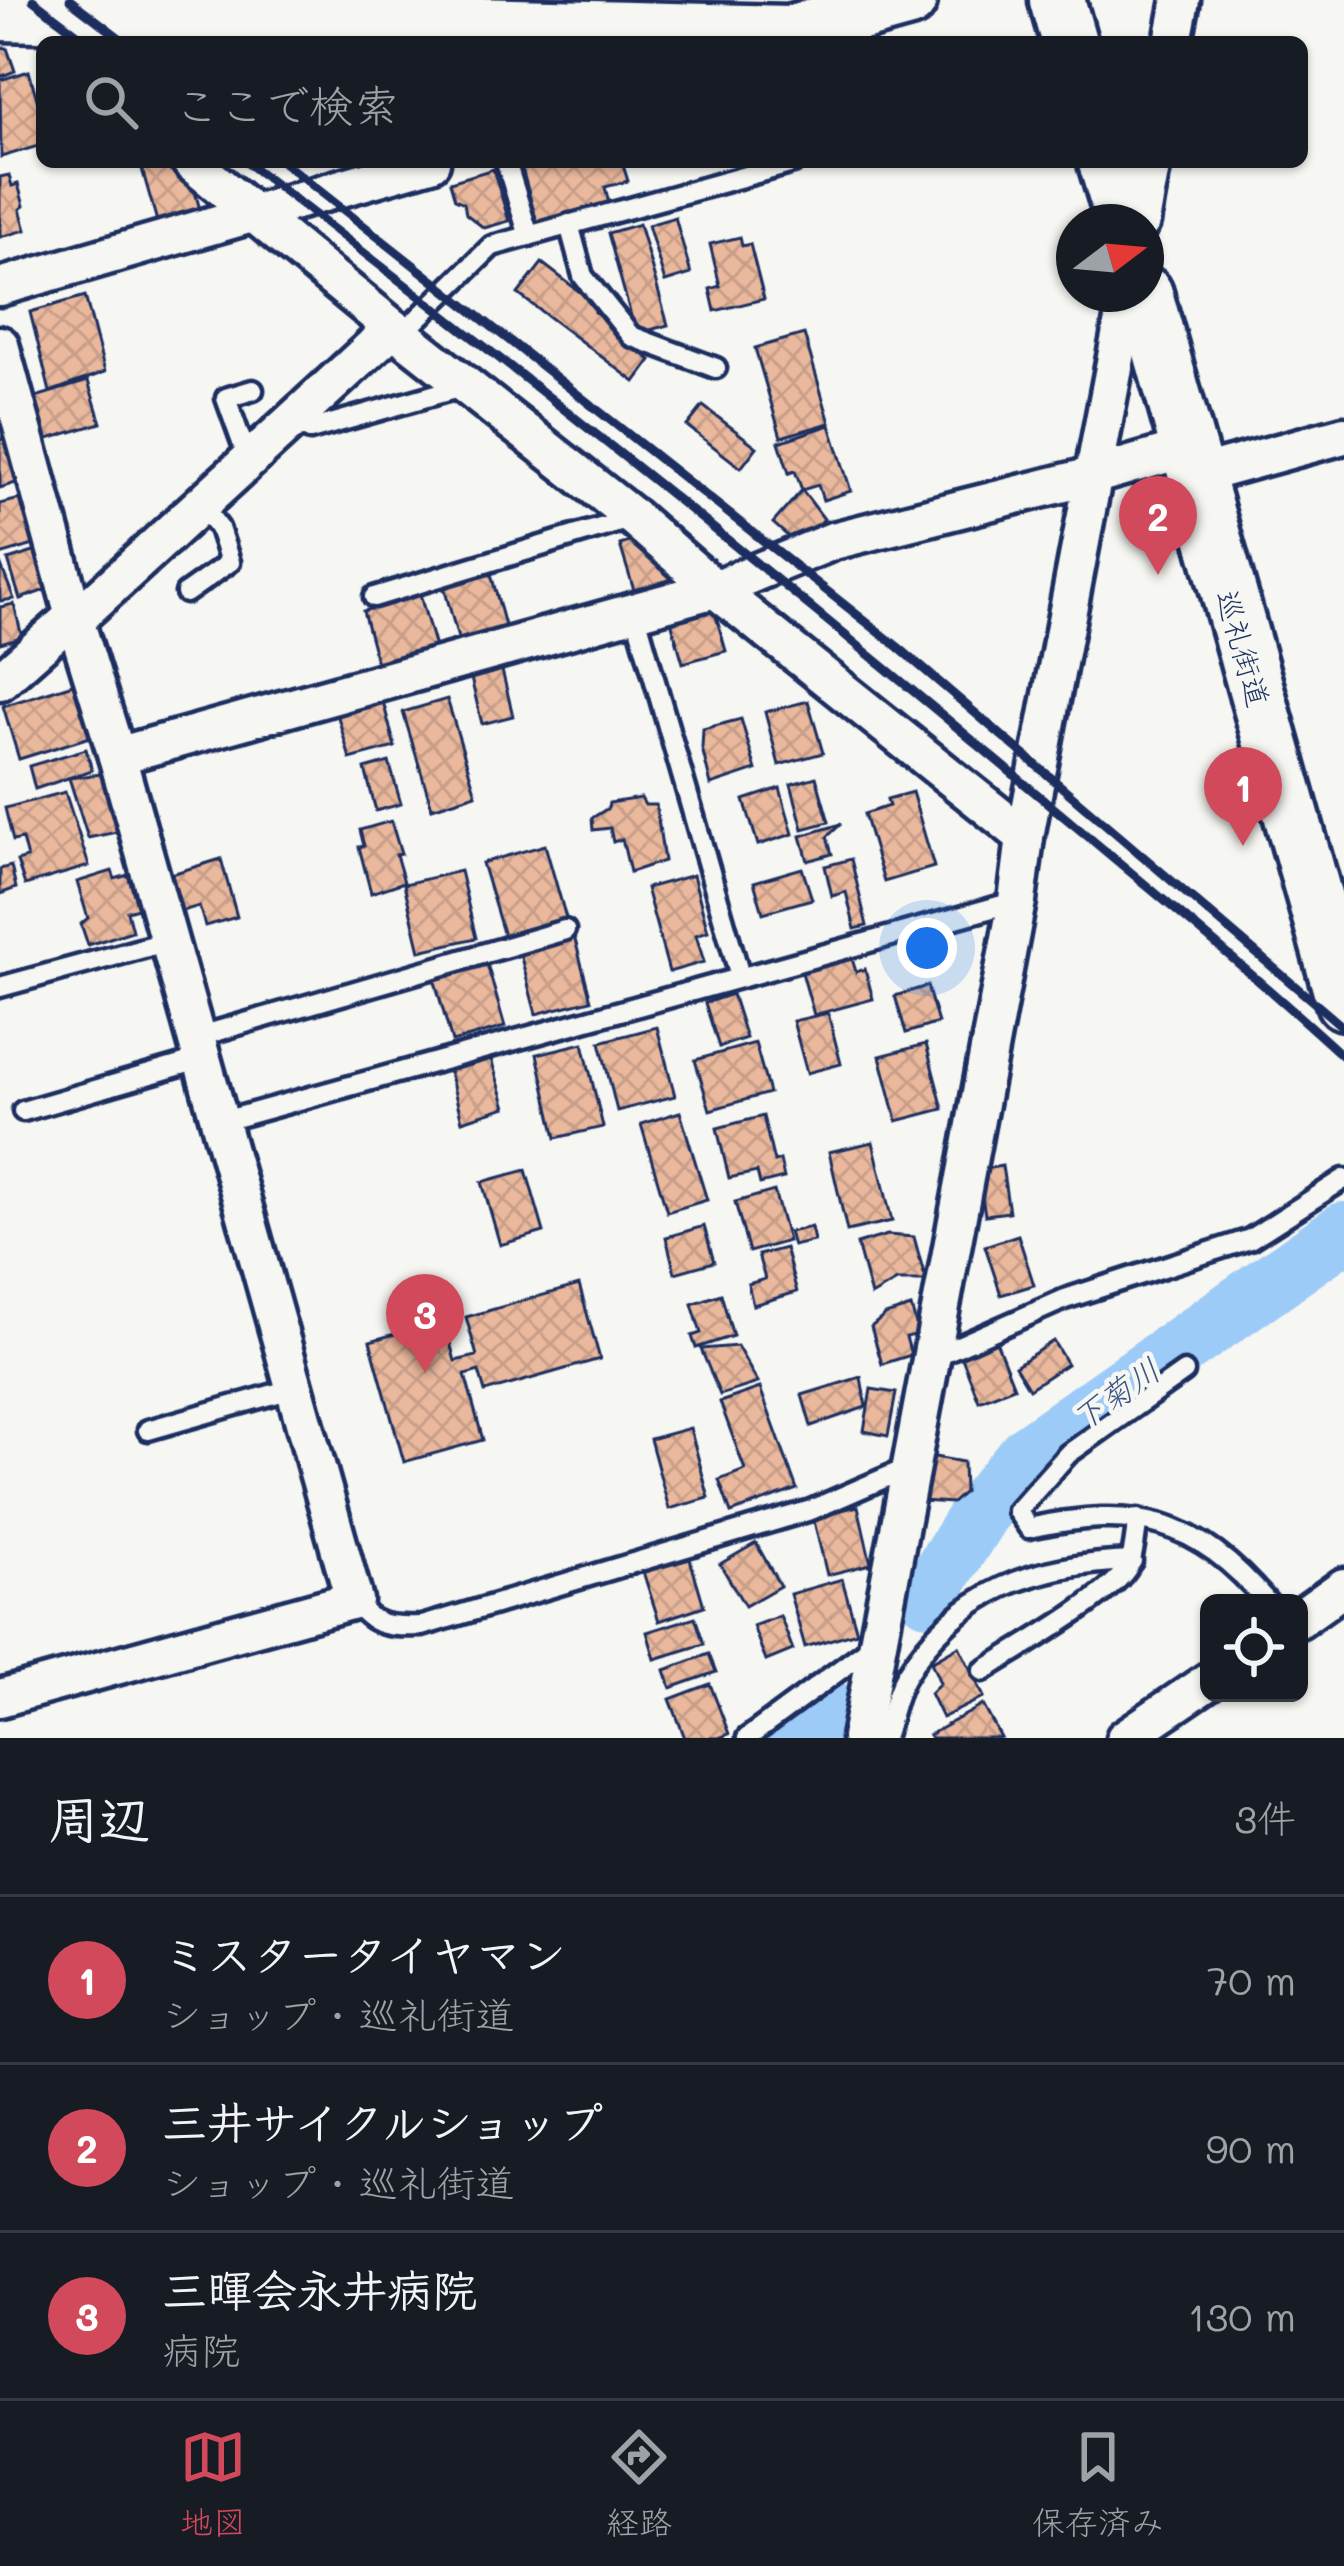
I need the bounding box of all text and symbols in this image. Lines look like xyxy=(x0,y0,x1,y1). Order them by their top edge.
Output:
search box xyxy=(36,36,1308,168)
icon: search xyxy=(78,69,144,135)
text: ここで検索 xyxy=(174,75,399,133)
north arrow xyxy=(1056,204,1164,312)
pin: 2 xyxy=(1119,476,1197,575)
street label: 巡礼街道 xyxy=(1208,585,1280,711)
pin: 1 xyxy=(1204,747,1282,846)
your location xyxy=(897,918,957,978)
pin: 3 xyxy=(386,1274,464,1373)
water label: 下菊川 xyxy=(1062,1347,1168,1439)
map controls xyxy=(1200,1594,1308,1702)
button: locate xyxy=(1200,1594,1308,1702)
text: 周辺 xyxy=(48,1784,150,1851)
text: 3件 xyxy=(1234,1792,1296,1843)
text: ミスタータイヤマン xyxy=(162,1924,566,1982)
text: 1 xyxy=(78,1954,96,2005)
text: 70 m xyxy=(1207,1954,1296,2005)
text: ショップ · 巡礼街道 xyxy=(162,1988,514,2039)
text: 三井サイクルショップ xyxy=(162,2092,603,2150)
text: 2 xyxy=(76,2122,98,2173)
text: 90 m xyxy=(1205,2122,1296,2173)
text: ショップ · 巡礼街道 xyxy=(162,2156,514,2207)
text: 三暉会永井病院 xyxy=(162,2260,477,2318)
text: 3 xyxy=(75,2290,99,2341)
text: 130 m xyxy=(1188,2290,1296,2341)
text: 病院 xyxy=(162,2324,240,2375)
tab: 地図 xyxy=(180,2424,246,2544)
tab: 経路 xyxy=(606,2424,672,2544)
tab: 保存済み xyxy=(1032,2424,1164,2544)

